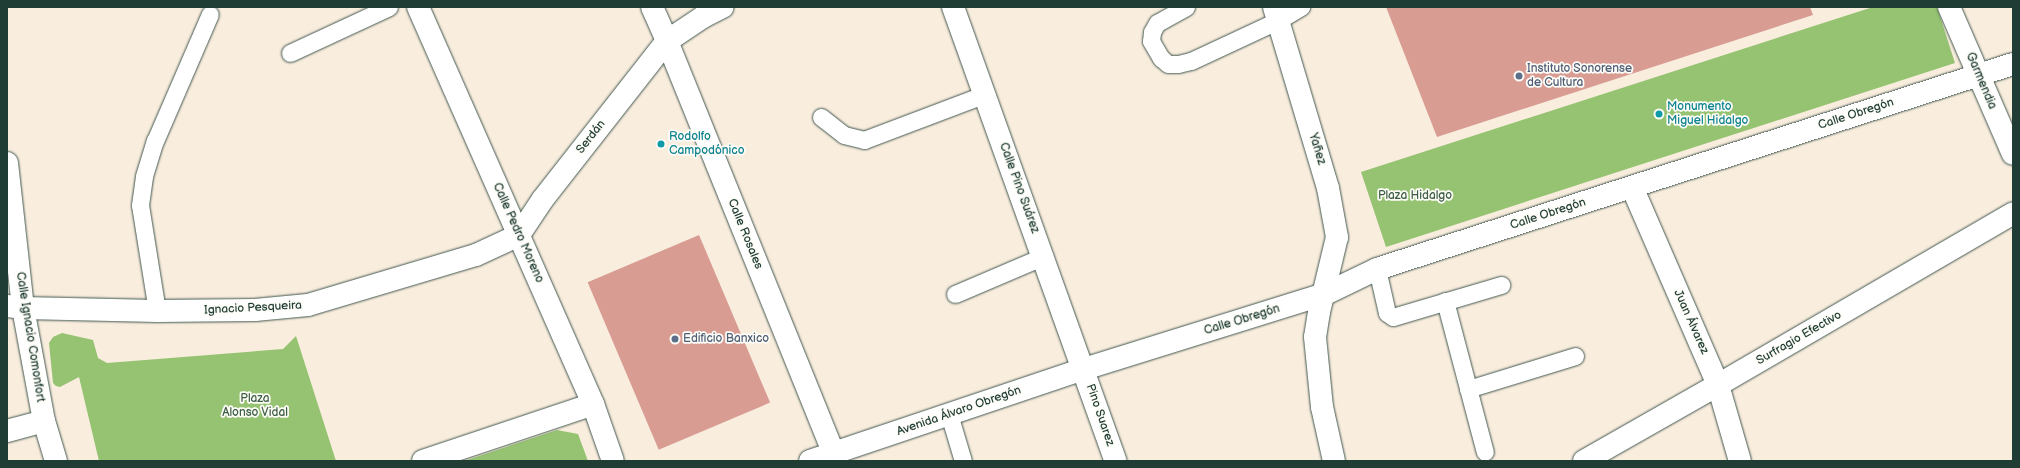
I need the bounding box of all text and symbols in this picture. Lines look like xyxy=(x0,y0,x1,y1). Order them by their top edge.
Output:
street label: Garmendia xyxy=(1963,50,1999,112)
place label: Instituto Sonorense de Cultura xyxy=(1527,62,1632,90)
marker: Instituto Sonorense de Cultura xyxy=(1514,71,1524,81)
street label: Calle Obregón xyxy=(1816,95,1896,133)
place label: Monumento Miguel Hidalgo xyxy=(1667,100,1748,128)
marker: Monumento Miguel Hidalgo xyxy=(1654,109,1664,119)
street label: Serdán xyxy=(573,117,609,157)
place label: Rodolfo Campodónico xyxy=(669,130,745,158)
street label: Yañez xyxy=(1305,131,1329,167)
marker: Rodolfo Campodónico xyxy=(656,139,666,149)
street label: Calle Pino Suárez xyxy=(996,141,1042,235)
street label: Calle Pedro Moreno xyxy=(489,181,547,285)
park label: Plaza Hidalgo xyxy=(1378,189,1452,203)
street label: Calle Obregón xyxy=(1508,195,1588,233)
street label: Calle Rosales xyxy=(724,197,766,271)
street label: Calle Ignacio Comonfort xyxy=(13,271,47,403)
street label: Juan Álvarez xyxy=(1670,287,1712,357)
street label: Ignacio Pesqueira xyxy=(204,298,302,318)
street label: Calle Obregón xyxy=(1202,302,1282,338)
street label: Surfragio Efectivo xyxy=(1754,308,1844,368)
place label: Edificio Banxico xyxy=(683,332,769,346)
marker: Edificio Banxico xyxy=(670,334,680,344)
street label: Pino Suarez xyxy=(1083,382,1117,448)
street label: Avenida Álvaro Obregón xyxy=(895,383,1023,439)
park label: Plaza Alonso Vidal xyxy=(222,392,288,420)

